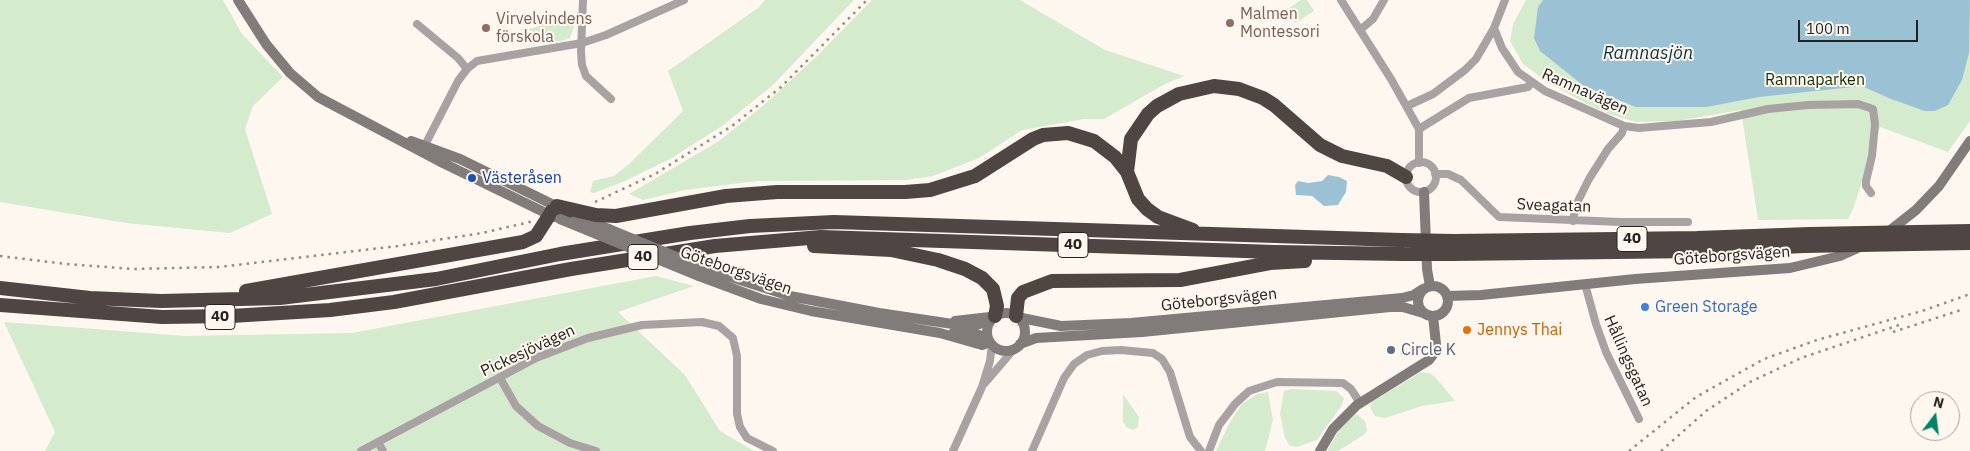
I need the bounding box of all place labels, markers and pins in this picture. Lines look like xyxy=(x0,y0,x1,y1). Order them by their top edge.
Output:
place label: Malmen Montessori xyxy=(1240,4,1320,42)
place label: Virvelvindens förskola xyxy=(496,9,592,47)
marker: Malmen Montessori xyxy=(1224,17,1236,29)
marker: Virvelvindens förskola xyxy=(480,22,492,34)
place label: Västeråsen xyxy=(482,168,562,188)
marker: Västeråsen xyxy=(466,172,478,184)
place label: Green Storage xyxy=(1655,297,1758,317)
marker: Green Storage xyxy=(1639,301,1651,313)
place label: Jennys Thai xyxy=(1477,320,1562,340)
marker: Jennys Thai xyxy=(1461,324,1473,336)
place label: Circle K xyxy=(1401,340,1456,360)
marker: Circle K xyxy=(1385,344,1397,356)

